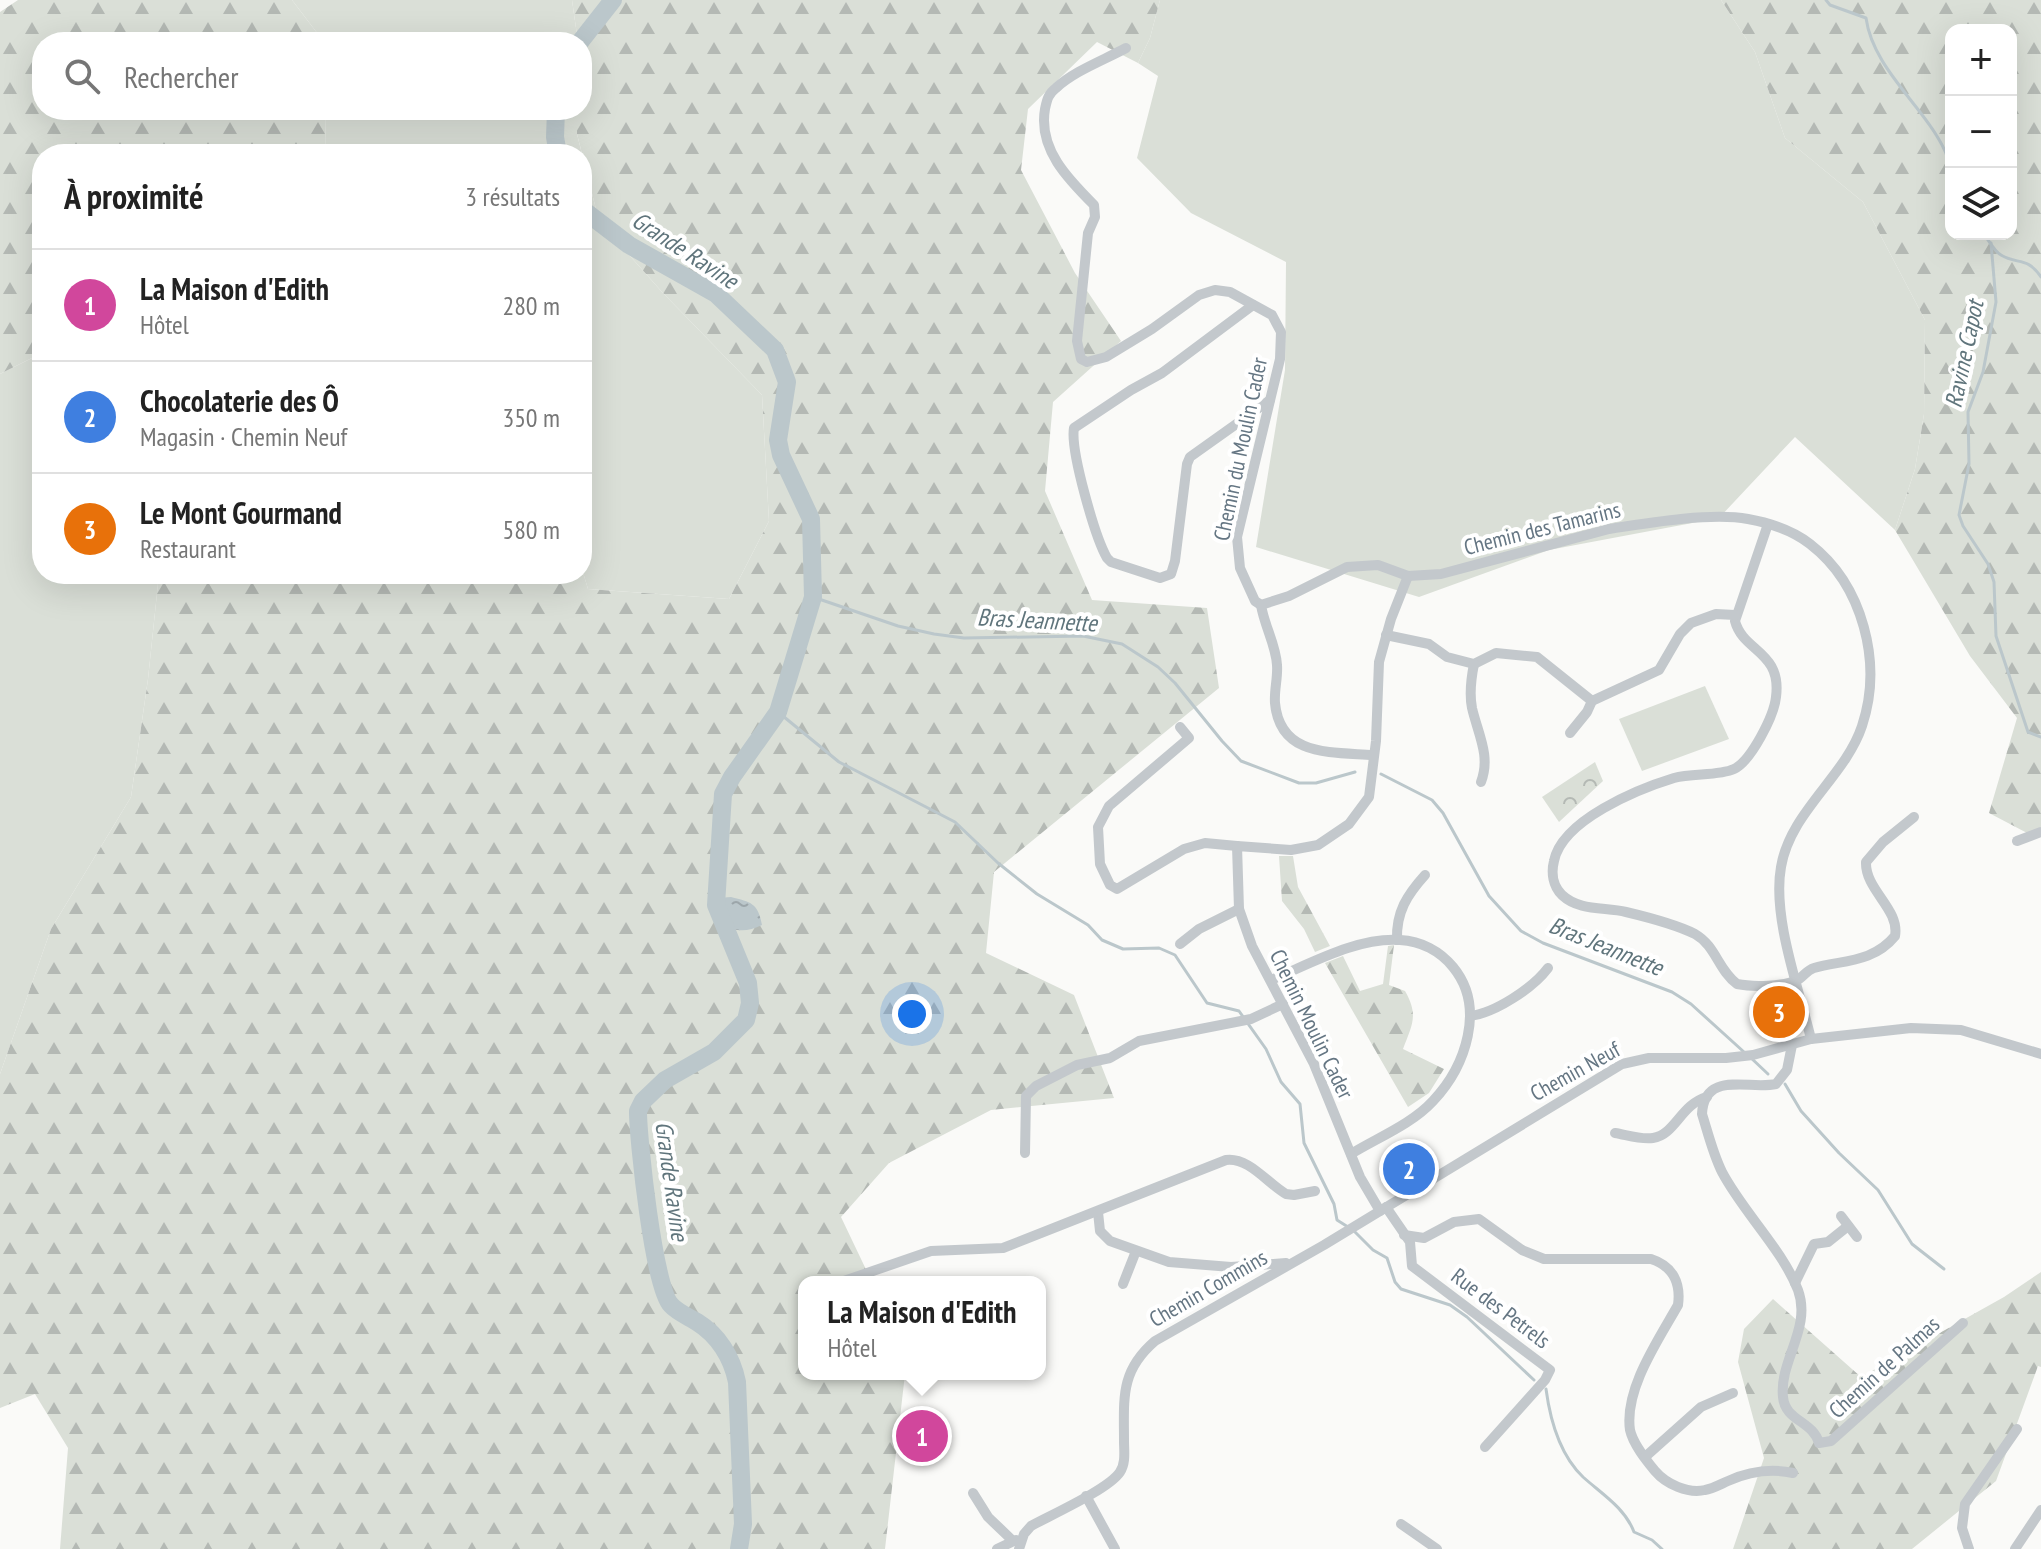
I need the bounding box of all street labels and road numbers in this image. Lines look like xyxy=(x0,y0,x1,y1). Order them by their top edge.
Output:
street label: Chemin du Moulin Cader xyxy=(1207,355,1273,543)
street label: Chemin des Tamarins xyxy=(1461,495,1623,561)
street label: Chemin Moulin Cader xyxy=(1264,945,1360,1103)
street label: Chemin Neuf xyxy=(1525,1034,1626,1107)
street label: Chemin Commins xyxy=(1144,1243,1272,1333)
street label: Rue des Petrels xyxy=(1446,1262,1556,1354)
street label: Chemin de Palmas xyxy=(1823,1310,1945,1424)

